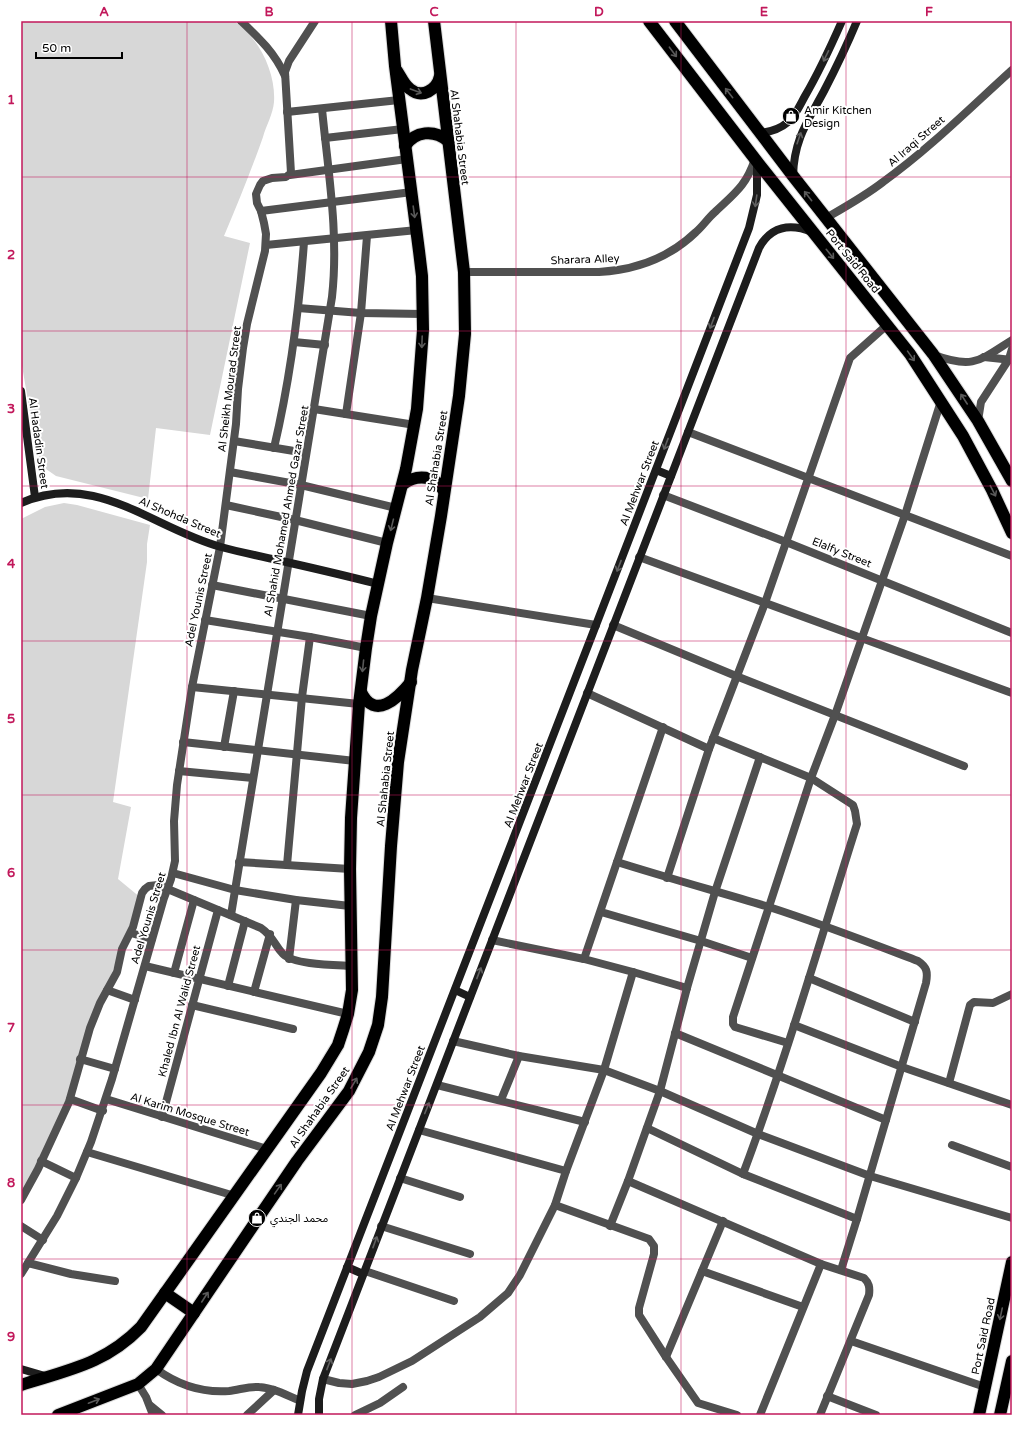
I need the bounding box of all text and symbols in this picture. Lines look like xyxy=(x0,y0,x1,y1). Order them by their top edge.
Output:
text: A xyxy=(99,4,109,20)
text: B xyxy=(264,4,274,20)
text: C xyxy=(429,4,439,20)
text: D xyxy=(594,4,604,20)
text: E xyxy=(760,4,768,20)
text: F xyxy=(925,4,933,20)
scale bar xyxy=(36,34,122,60)
text: 50 m xyxy=(42,41,71,55)
one-way arrow xyxy=(669,46,677,57)
one-way arrow xyxy=(822,50,829,62)
one-way arrow xyxy=(725,87,733,98)
one-way arrow xyxy=(409,88,422,95)
street label: Al Shahabia Street xyxy=(447,88,472,186)
text: 1 xyxy=(7,92,15,108)
place label: Amir Kitchen Design xyxy=(804,104,872,130)
shop icon: Amir Kitchen Design xyxy=(781,106,801,126)
street label: Al Iraqi Street xyxy=(885,113,947,170)
one-way arrow xyxy=(796,132,804,144)
one-way arrow xyxy=(804,190,813,201)
one-way arrow xyxy=(752,194,760,207)
one-way arrow xyxy=(410,206,418,219)
street label: Port Said Road xyxy=(823,227,882,296)
text: 2 xyxy=(7,247,15,263)
one-way arrow xyxy=(826,248,835,259)
street label: Sharara Alley xyxy=(550,252,620,267)
one-way arrow xyxy=(708,317,716,329)
street label: Al Sheikh Mourad Street xyxy=(215,325,244,453)
one-way arrow xyxy=(418,335,426,348)
one-way arrow xyxy=(907,350,915,361)
one-way arrow xyxy=(960,394,968,405)
street label: Al Hadadin Street xyxy=(26,397,51,490)
text: 3 xyxy=(7,401,15,417)
street label: Al Shahid Mohamed Ahmed Gazar Street xyxy=(261,404,312,618)
street label: Al Shahabia Street xyxy=(423,409,450,507)
one-way arrow xyxy=(661,438,669,450)
street label: Al Mehwar Street xyxy=(617,439,662,528)
one-way arrow xyxy=(989,485,997,497)
street label: Al Shohda Street xyxy=(137,494,223,541)
one-way arrow xyxy=(387,518,395,531)
street label: Elalfy Street xyxy=(810,535,873,570)
street label: Adel Younis Street xyxy=(182,552,215,648)
text: 4 xyxy=(7,556,16,572)
one-way arrow xyxy=(615,559,623,571)
one-way arrow xyxy=(360,659,367,672)
text: 5 xyxy=(7,711,15,727)
street label: Al Shahabia Street xyxy=(374,730,397,828)
street label: Al Mehwar Street xyxy=(501,741,546,830)
text: 6 xyxy=(7,865,15,881)
street label: Adel Younis Street xyxy=(128,871,169,966)
street label: Khaled Ibn Al Walid Street xyxy=(156,944,203,1078)
one-way arrow xyxy=(475,968,483,980)
text: 7 xyxy=(7,1020,15,1036)
street label: Al Mehwar Street xyxy=(383,1044,428,1133)
street label: Al Shahabia Street xyxy=(286,1064,352,1150)
one-way arrow xyxy=(350,1077,358,1089)
street label: Al Karim Mosque Street xyxy=(129,1090,251,1139)
one-way arrow xyxy=(424,1102,432,1114)
text: 8 xyxy=(7,1175,15,1191)
one-way arrow xyxy=(274,1184,282,1195)
shop icon: محمد الجندي xyxy=(247,1208,267,1228)
place label: محمد الجندي xyxy=(270,1212,329,1228)
one-way arrow xyxy=(372,1237,380,1249)
one-way arrow xyxy=(201,1292,209,1303)
street label: Port Said Road xyxy=(969,1296,998,1376)
one-way arrow xyxy=(996,1307,1004,1320)
text: 9 xyxy=(7,1329,15,1345)
one-way arrow xyxy=(325,1358,333,1370)
one-way arrow xyxy=(88,1397,100,1405)

